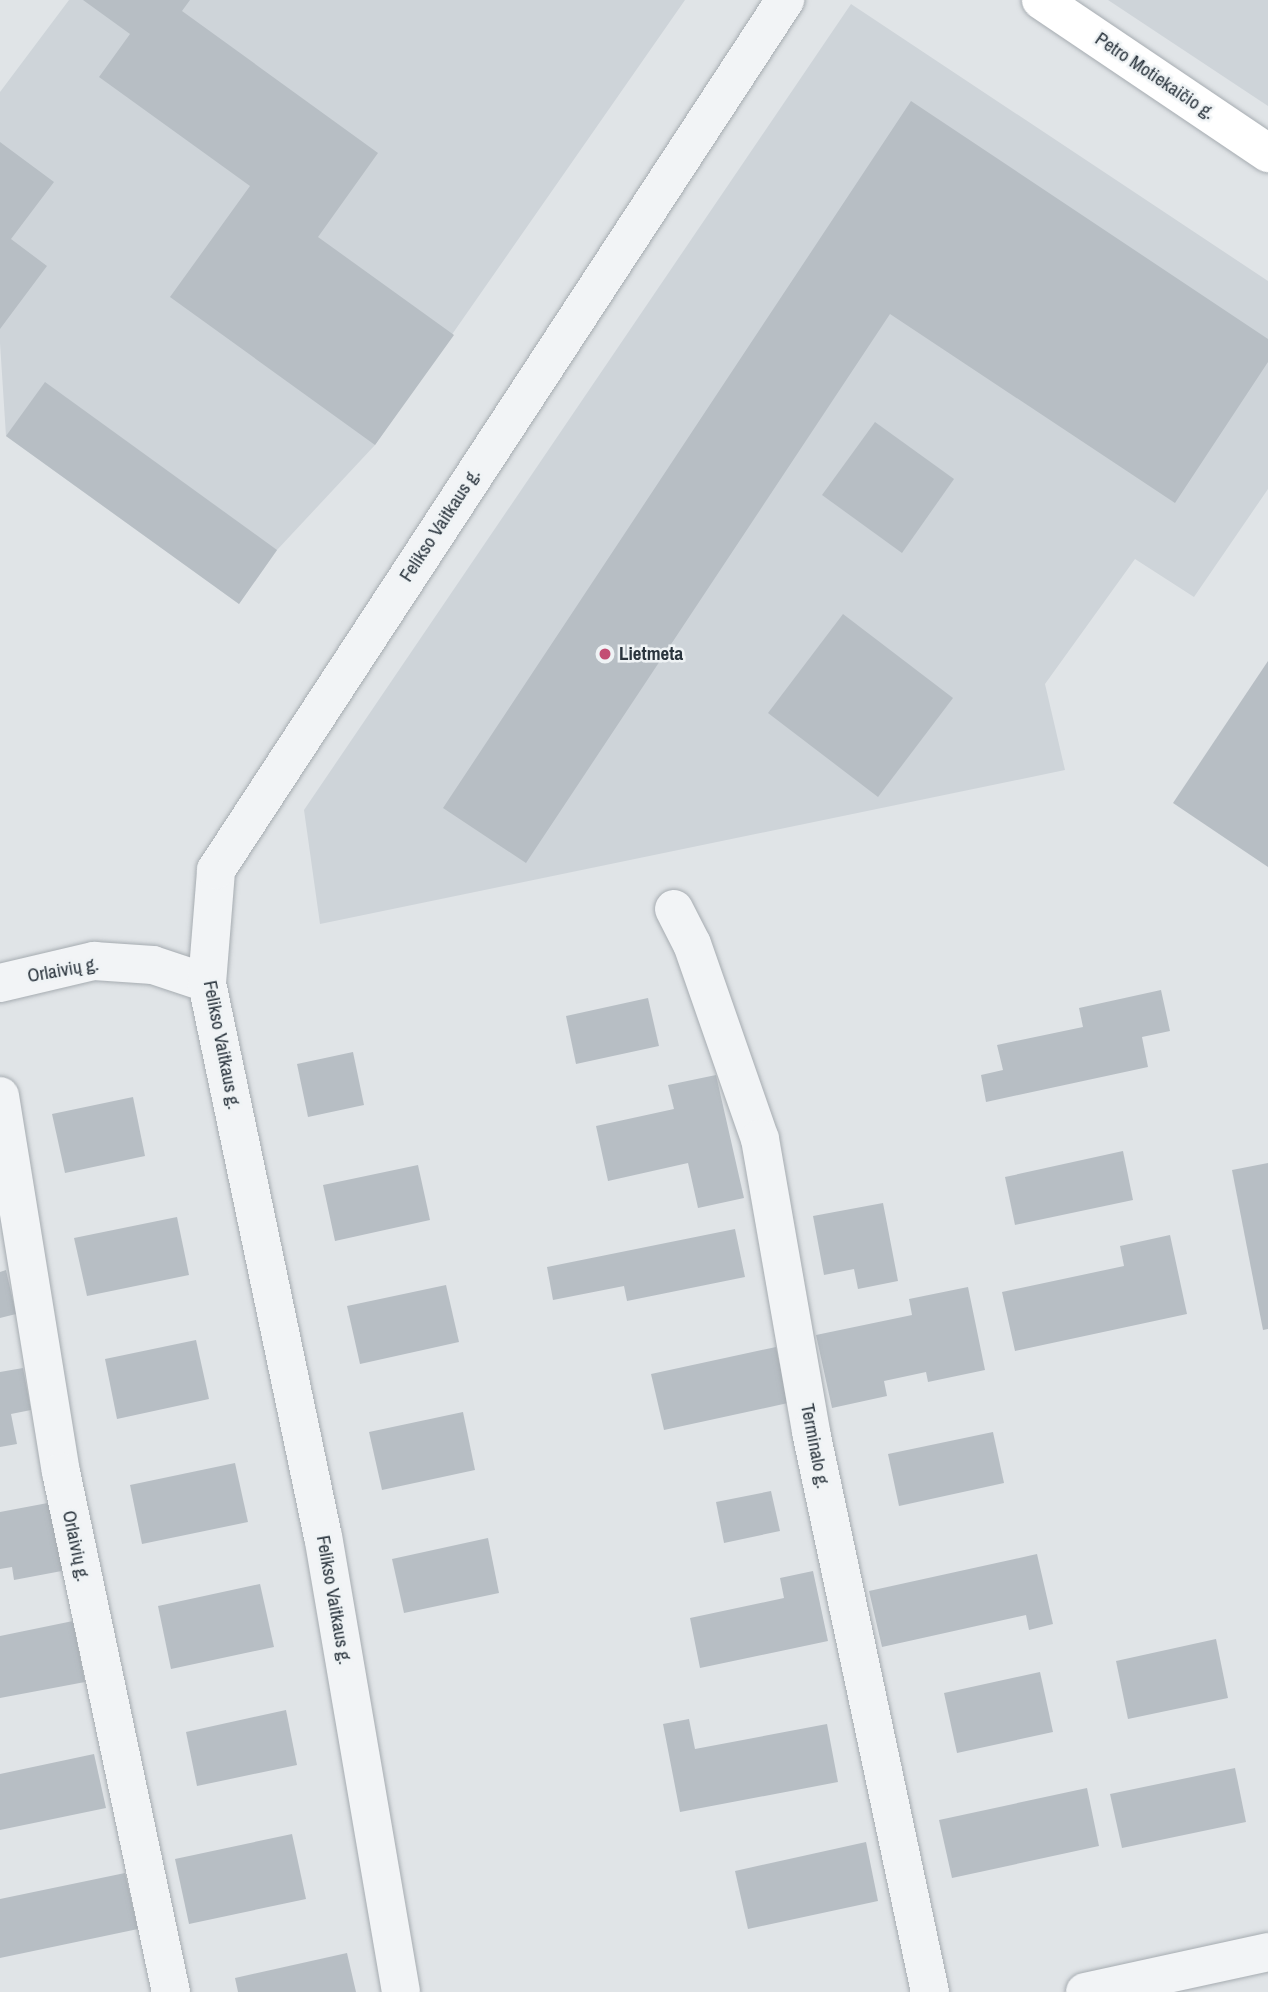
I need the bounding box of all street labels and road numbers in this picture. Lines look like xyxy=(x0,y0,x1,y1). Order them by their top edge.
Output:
street label: Petro Motiekaičio g. xyxy=(1091,28,1219,124)
street label: Felikso Vaitkaus g. xyxy=(395,464,485,586)
street label: Orlaivių g. xyxy=(26,953,100,987)
street label: Felikso Vaitkaus g. xyxy=(198,979,246,1111)
street label: Terminalo g. xyxy=(796,1402,834,1490)
street label: Orlaivių g. xyxy=(57,1508,95,1584)
street label: Felikso Vaitkaus g. xyxy=(311,1534,357,1666)

